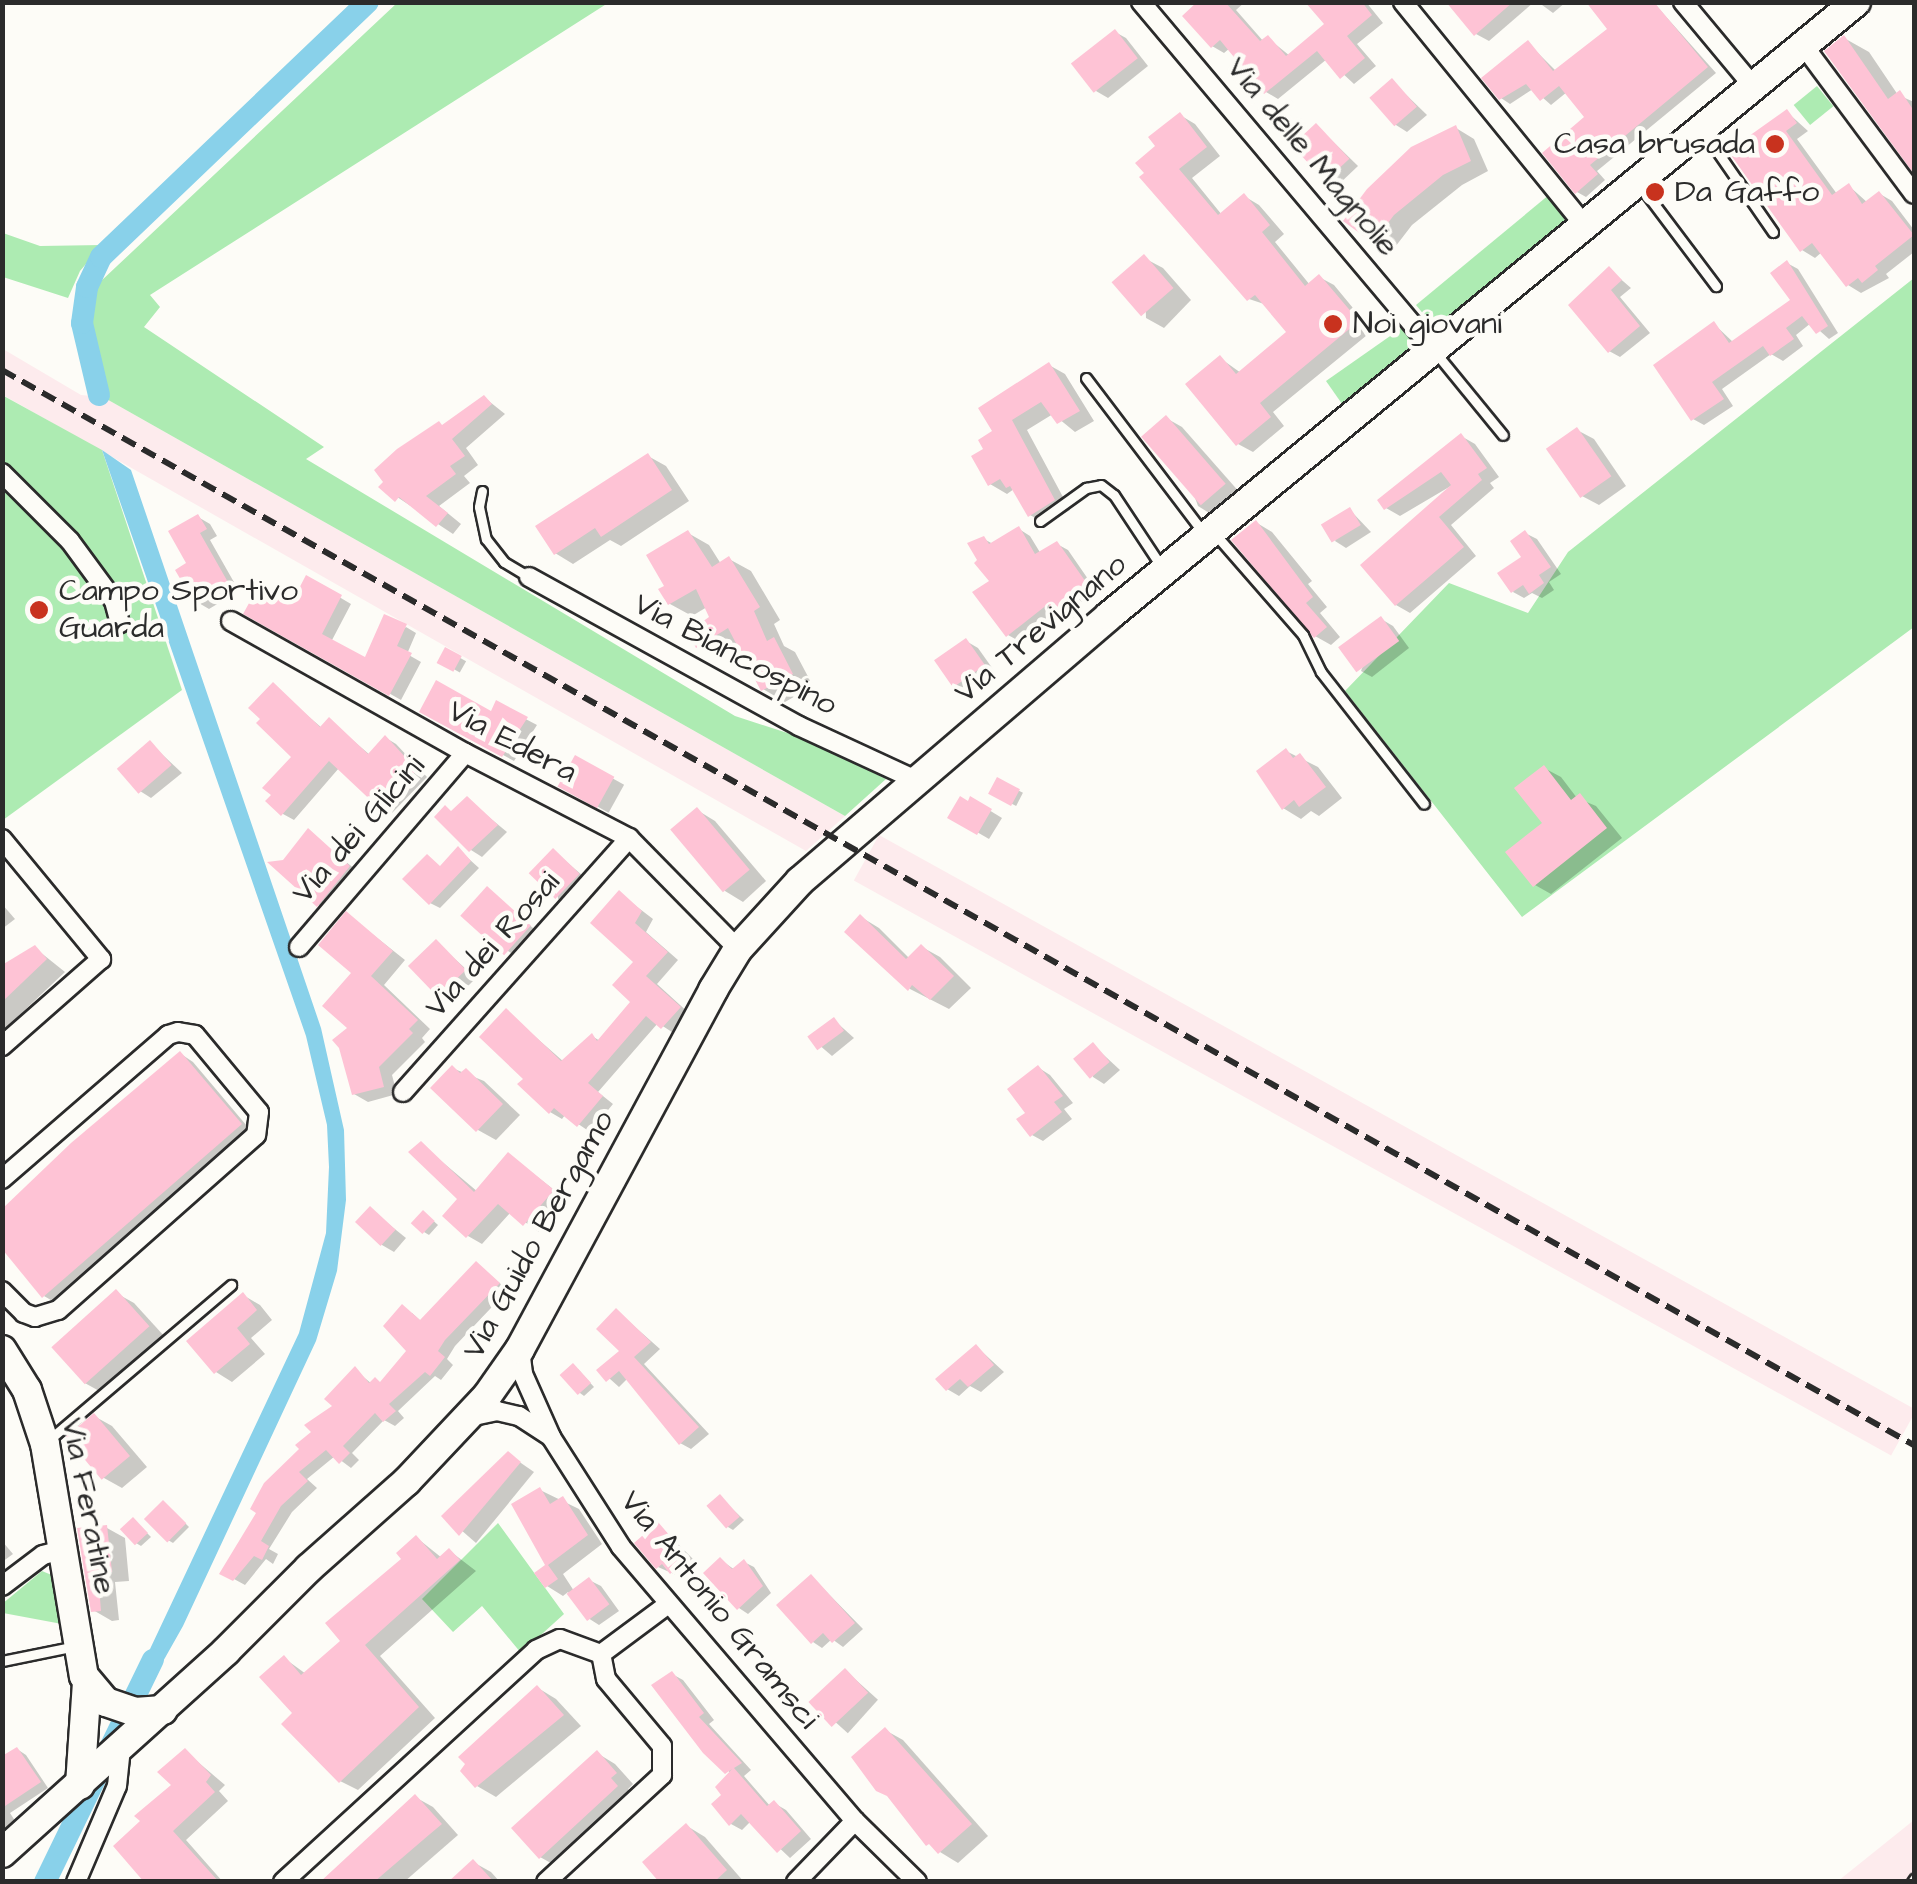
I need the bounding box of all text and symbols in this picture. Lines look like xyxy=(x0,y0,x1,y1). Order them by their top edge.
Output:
street label: Via delle Magnolie xyxy=(1217,50,1407,264)
place label: Casa brusada xyxy=(1554,125,1755,163)
marker: Casa brusada xyxy=(1764,133,1786,155)
place label: Da Gaffo xyxy=(1675,173,1819,211)
marker: Da Gaffo xyxy=(1644,181,1666,203)
place label: Noi giovani xyxy=(1353,305,1502,343)
marker: Noi giovani xyxy=(1322,313,1344,335)
street label: Via Trevignano xyxy=(947,546,1135,712)
place label: Campo Sportivo Guarda xyxy=(59,573,298,648)
street label: Via Biancospino xyxy=(627,585,843,725)
marker: Campo Sportivo Guarda xyxy=(28,599,50,621)
street label: Via Edera xyxy=(441,692,583,792)
street label: Via dei Glicini xyxy=(284,748,434,912)
street label: Via dei Rosai xyxy=(417,864,569,1026)
street label: Via Guido Bergamo xyxy=(455,1104,623,1366)
street label: Via Feratine xyxy=(52,1415,124,1597)
street label: Via Antonio Gramsci xyxy=(611,1483,827,1737)

